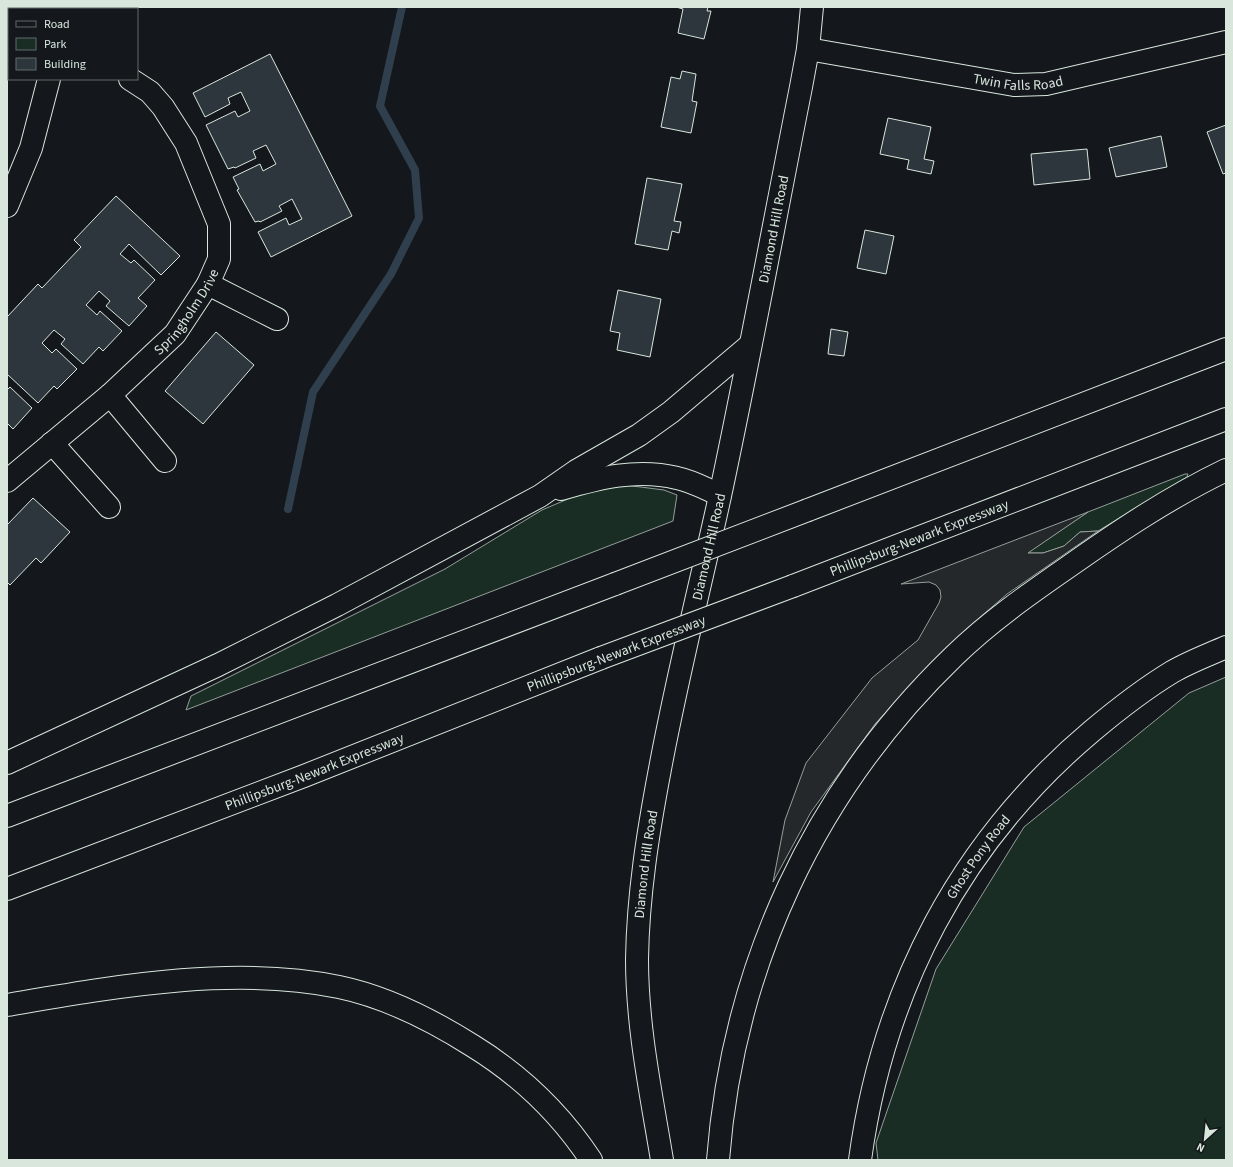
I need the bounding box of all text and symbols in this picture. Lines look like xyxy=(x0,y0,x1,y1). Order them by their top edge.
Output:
legend xyxy=(8,8,138,80)
text: Road xyxy=(44,16,70,33)
text: Park xyxy=(44,36,66,53)
text: Building xyxy=(44,56,86,73)
street label: Twin Falls Road xyxy=(971,69,1065,96)
street label: Diamond Hill Road xyxy=(754,174,794,285)
street label: Springholm Drive xyxy=(150,266,224,360)
street label: Diamond Hill Road xyxy=(688,491,731,602)
street label: Phillipsburg-Newark Expressway xyxy=(827,495,1012,582)
street label: Phillipsburg-Newark Expressway xyxy=(524,610,709,697)
street label: Phillipsburg-Newark Expressway xyxy=(222,728,407,816)
street label: Diamond Hill Road xyxy=(630,809,663,919)
street label: Ghost Pony Road xyxy=(942,811,1016,903)
north arrow xyxy=(1185,1119,1225,1159)
text: N xyxy=(1194,1139,1207,1156)

